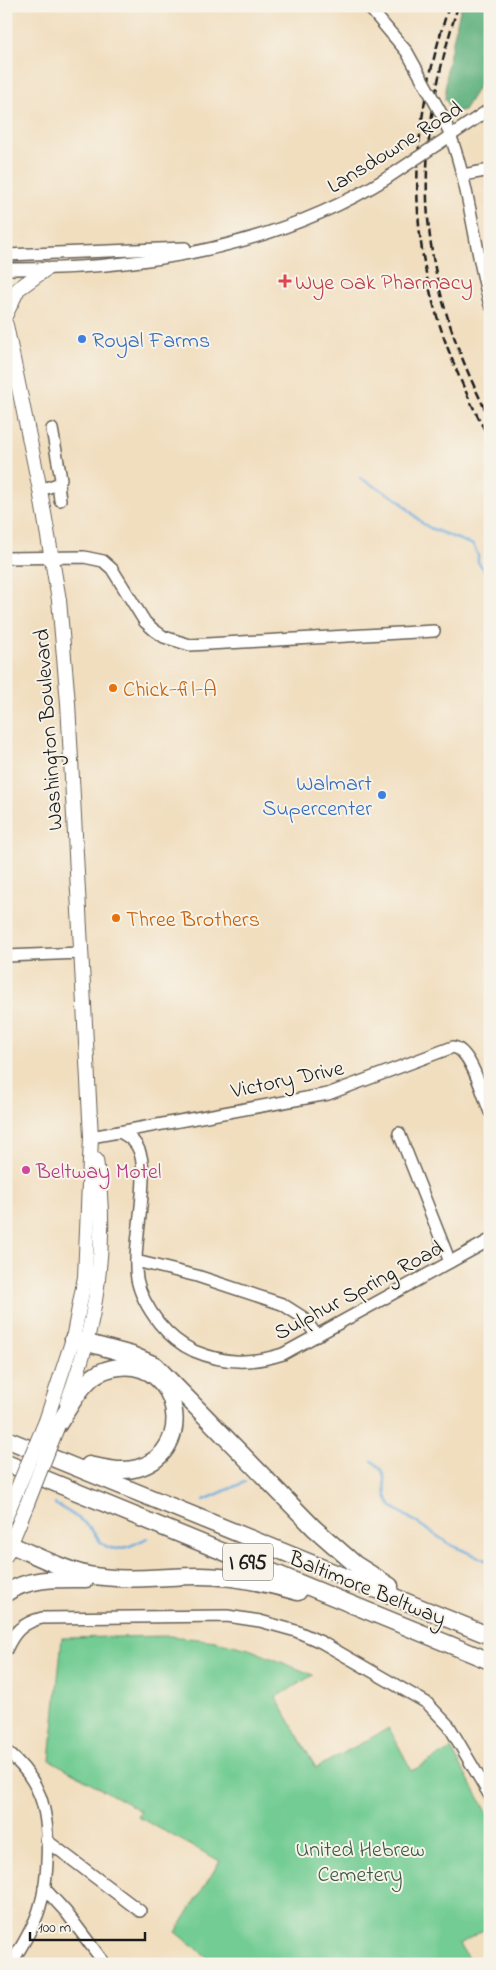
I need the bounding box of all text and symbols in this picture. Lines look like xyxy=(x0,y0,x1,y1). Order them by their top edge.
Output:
street label: Lansdowne Road xyxy=(322,94,470,203)
place label: Wye Oak Pharmacy xyxy=(295,268,473,301)
marker: Wye Oak Pharmacy xyxy=(279,275,291,287)
place label: Royal Farms xyxy=(92,326,210,359)
marker: Royal Farms xyxy=(76,333,88,345)
street label: Washington Boulevard xyxy=(27,628,74,832)
place label: Chick-fil-A xyxy=(123,675,217,707)
marker: Chick-fil-A xyxy=(107,682,119,694)
place label: Walmart Supercenter xyxy=(262,769,373,826)
marker: Walmart Supercenter xyxy=(376,789,388,801)
place label: Three Brothers xyxy=(126,905,260,937)
marker: Three Brothers xyxy=(110,912,122,924)
street label: Victory Drive xyxy=(227,1053,347,1110)
place label: Beltway Motel xyxy=(35,1157,162,1190)
marker: Beltway Motel xyxy=(20,1164,32,1176)
street label: Sulphur Spring Road xyxy=(269,1233,450,1351)
street label: Baltimore Beltway xyxy=(282,1543,450,1637)
road number: I 695 xyxy=(223,1544,273,1580)
park label: United Hebrew Cemetery xyxy=(295,1835,425,1893)
scale bar xyxy=(30,1910,145,1942)
text: 100 m xyxy=(38,1917,71,1939)

